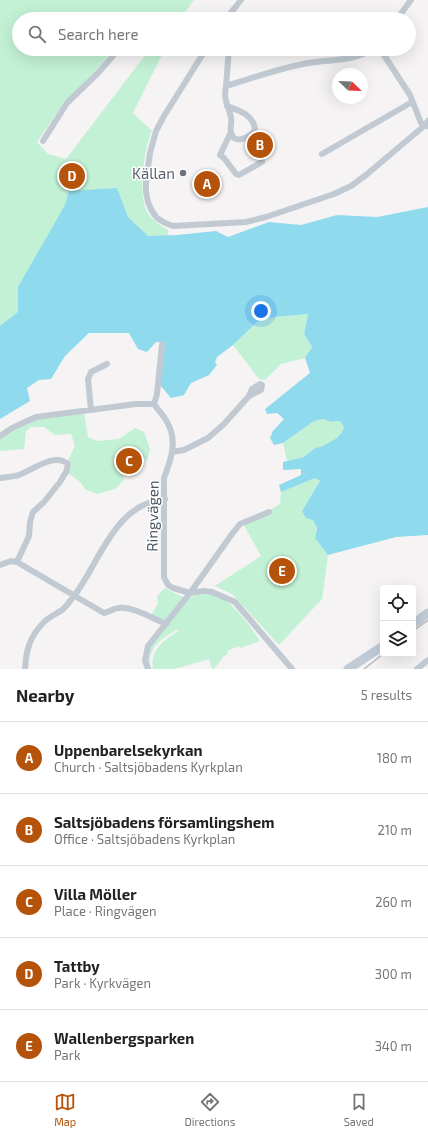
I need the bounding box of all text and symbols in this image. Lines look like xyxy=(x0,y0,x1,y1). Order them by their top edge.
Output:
search box xyxy=(12,12,416,56)
icon: search xyxy=(26,23,48,45)
text: Search here xyxy=(58,25,139,43)
north arrow xyxy=(332,68,368,104)
pin: B xyxy=(247,130,273,160)
pin: D xyxy=(59,161,85,191)
place label: Källan xyxy=(132,164,175,182)
marker: Källan xyxy=(178,168,188,178)
pin: A xyxy=(194,169,220,199)
your location xyxy=(251,301,271,321)
pin: C xyxy=(116,446,142,476)
street label: Ringvägen xyxy=(142,480,162,552)
pin: E xyxy=(269,556,295,586)
map controls xyxy=(380,585,416,657)
button: locate xyxy=(380,585,416,621)
button: layers xyxy=(380,621,416,657)
text: Nearby xyxy=(16,685,74,705)
text: 5 results xyxy=(361,687,412,703)
text: Uppenbarelsekyrkan xyxy=(54,741,203,759)
text: A xyxy=(25,750,33,766)
text: 180 m xyxy=(377,750,412,766)
text: Church · Saltsjöbadens Kyrkplan xyxy=(54,759,243,775)
text: Saltsjöbadens församlingshem xyxy=(54,813,274,831)
text: B xyxy=(25,822,33,838)
text: 210 m xyxy=(377,822,412,838)
text: Office · Saltsjöbadens Kyrkplan xyxy=(54,831,235,847)
text: Villa Möller xyxy=(54,885,137,903)
text: C xyxy=(25,894,33,910)
text: 260 m xyxy=(375,894,412,910)
text: Place · Ringvägen xyxy=(54,903,157,919)
text: Tattby xyxy=(54,957,100,975)
text: D xyxy=(25,966,33,982)
text: 300 m xyxy=(375,966,412,982)
text: Park · Kyrkvägen xyxy=(54,975,151,991)
text: Wallenbergsparken xyxy=(54,1029,194,1047)
text: E xyxy=(25,1038,33,1054)
text: 340 m xyxy=(375,1038,412,1054)
text: Park xyxy=(54,1047,81,1063)
tab: Map xyxy=(54,1091,76,1128)
tab: Directions xyxy=(185,1091,235,1128)
tab: Saved xyxy=(344,1091,374,1128)

